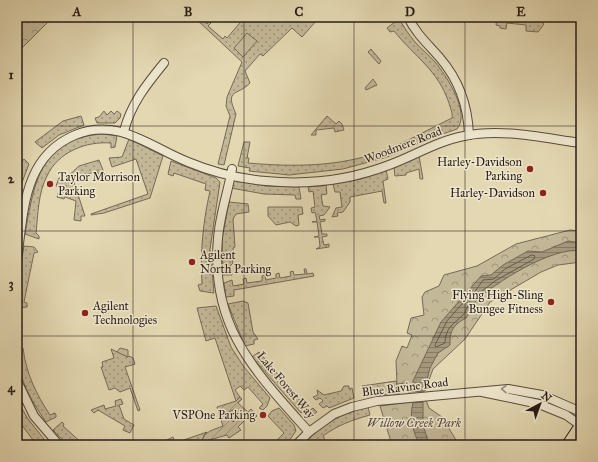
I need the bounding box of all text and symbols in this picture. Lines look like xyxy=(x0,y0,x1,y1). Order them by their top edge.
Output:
text: A xyxy=(72,4,82,20)
text: B xyxy=(184,4,193,20)
text: C xyxy=(295,4,304,20)
text: D xyxy=(405,4,415,20)
text: E xyxy=(516,4,526,20)
text: 1 xyxy=(8,67,14,83)
street label: Woodmere Road xyxy=(362,124,444,166)
place label: Harley-Davidson Parking xyxy=(437,155,523,184)
marker: Harley-Davidson Parking xyxy=(525,164,535,174)
place label: Taylor Morrison Parking xyxy=(58,170,141,199)
text: 2 xyxy=(8,171,15,187)
marker: Taylor Morrison Parking xyxy=(45,179,55,189)
place label: Harley-Davidson xyxy=(450,186,536,200)
marker: Harley-Davidson xyxy=(538,188,548,198)
place label: Agilent North Parking xyxy=(199,248,272,277)
marker: Agilent North Parking xyxy=(187,257,197,267)
text: 3 xyxy=(8,276,14,292)
place label: Flying High-Sling Bungee Fitness xyxy=(452,288,543,317)
marker: Flying High-Sling Bungee Fitness xyxy=(546,297,556,307)
place label: Agilent Technologies xyxy=(92,299,157,328)
marker: Agilent Technologies xyxy=(80,308,90,318)
street label: Lake Forest Way xyxy=(254,349,318,421)
street label: Blue Ravine Road xyxy=(361,375,449,399)
text: 4 xyxy=(7,380,15,396)
north arrow xyxy=(520,384,560,424)
one-way arrow xyxy=(501,385,507,394)
text: N xyxy=(538,389,555,405)
place label: VSPOne Parking xyxy=(172,408,255,423)
marker: VSPOne Parking xyxy=(258,410,268,420)
park label: Willow Creek Park xyxy=(367,416,462,430)

